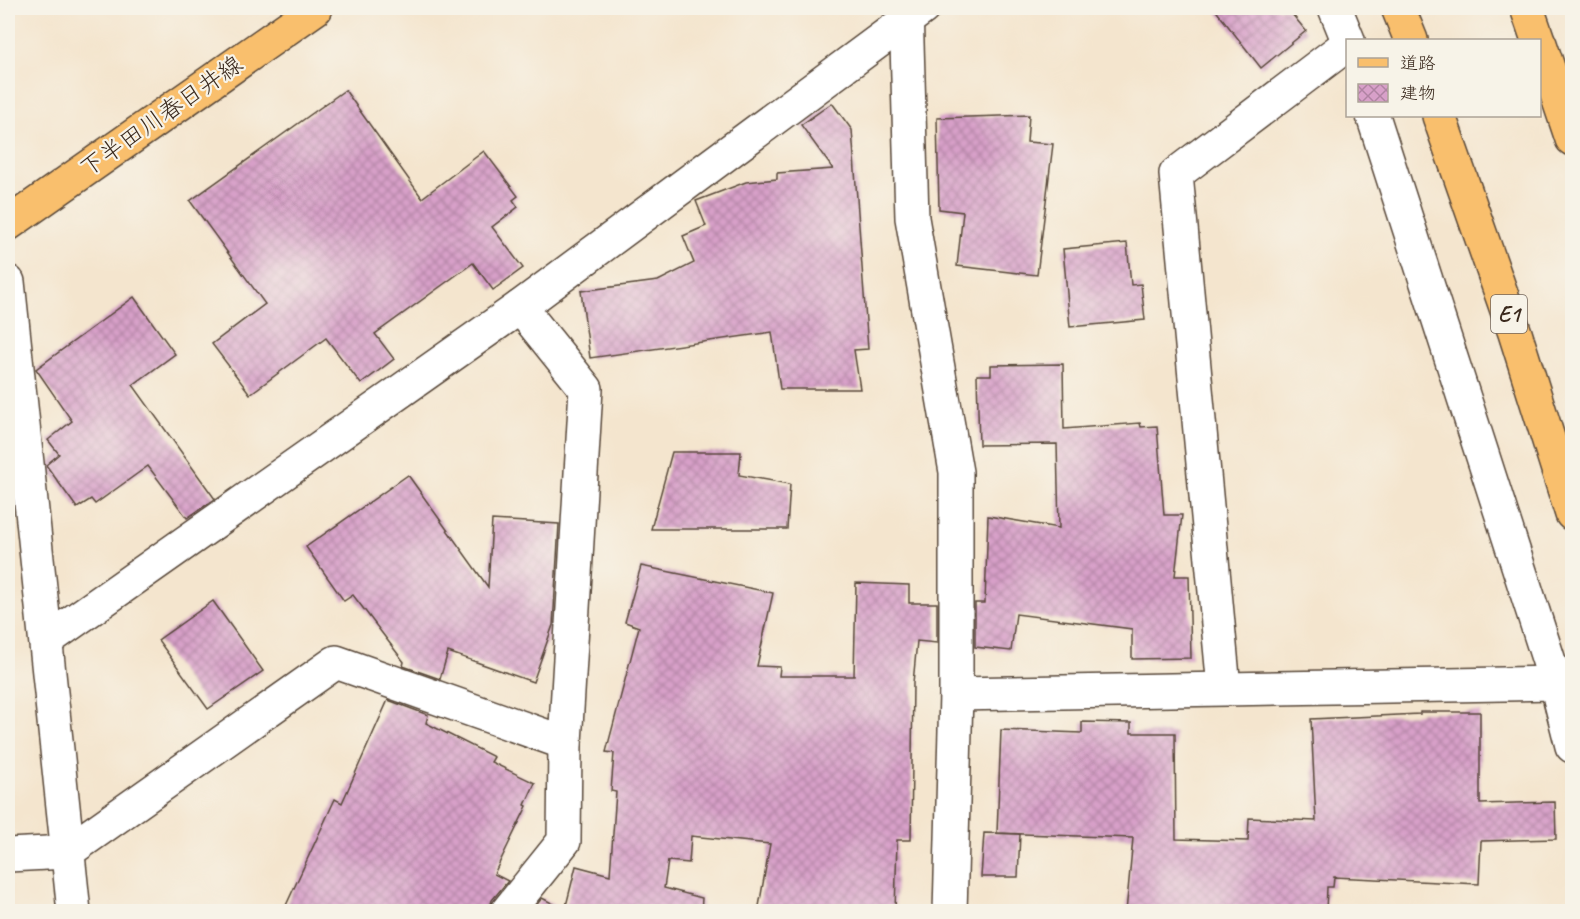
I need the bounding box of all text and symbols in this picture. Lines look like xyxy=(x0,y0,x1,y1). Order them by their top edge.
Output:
legend xyxy=(1346,39,1541,117)
street label: 下半田川春日井線 xyxy=(74,49,248,183)
text: 道路 xyxy=(1400,52,1436,74)
text: 建物 xyxy=(1400,82,1436,104)
road number: E1 xyxy=(1491,295,1527,333)

